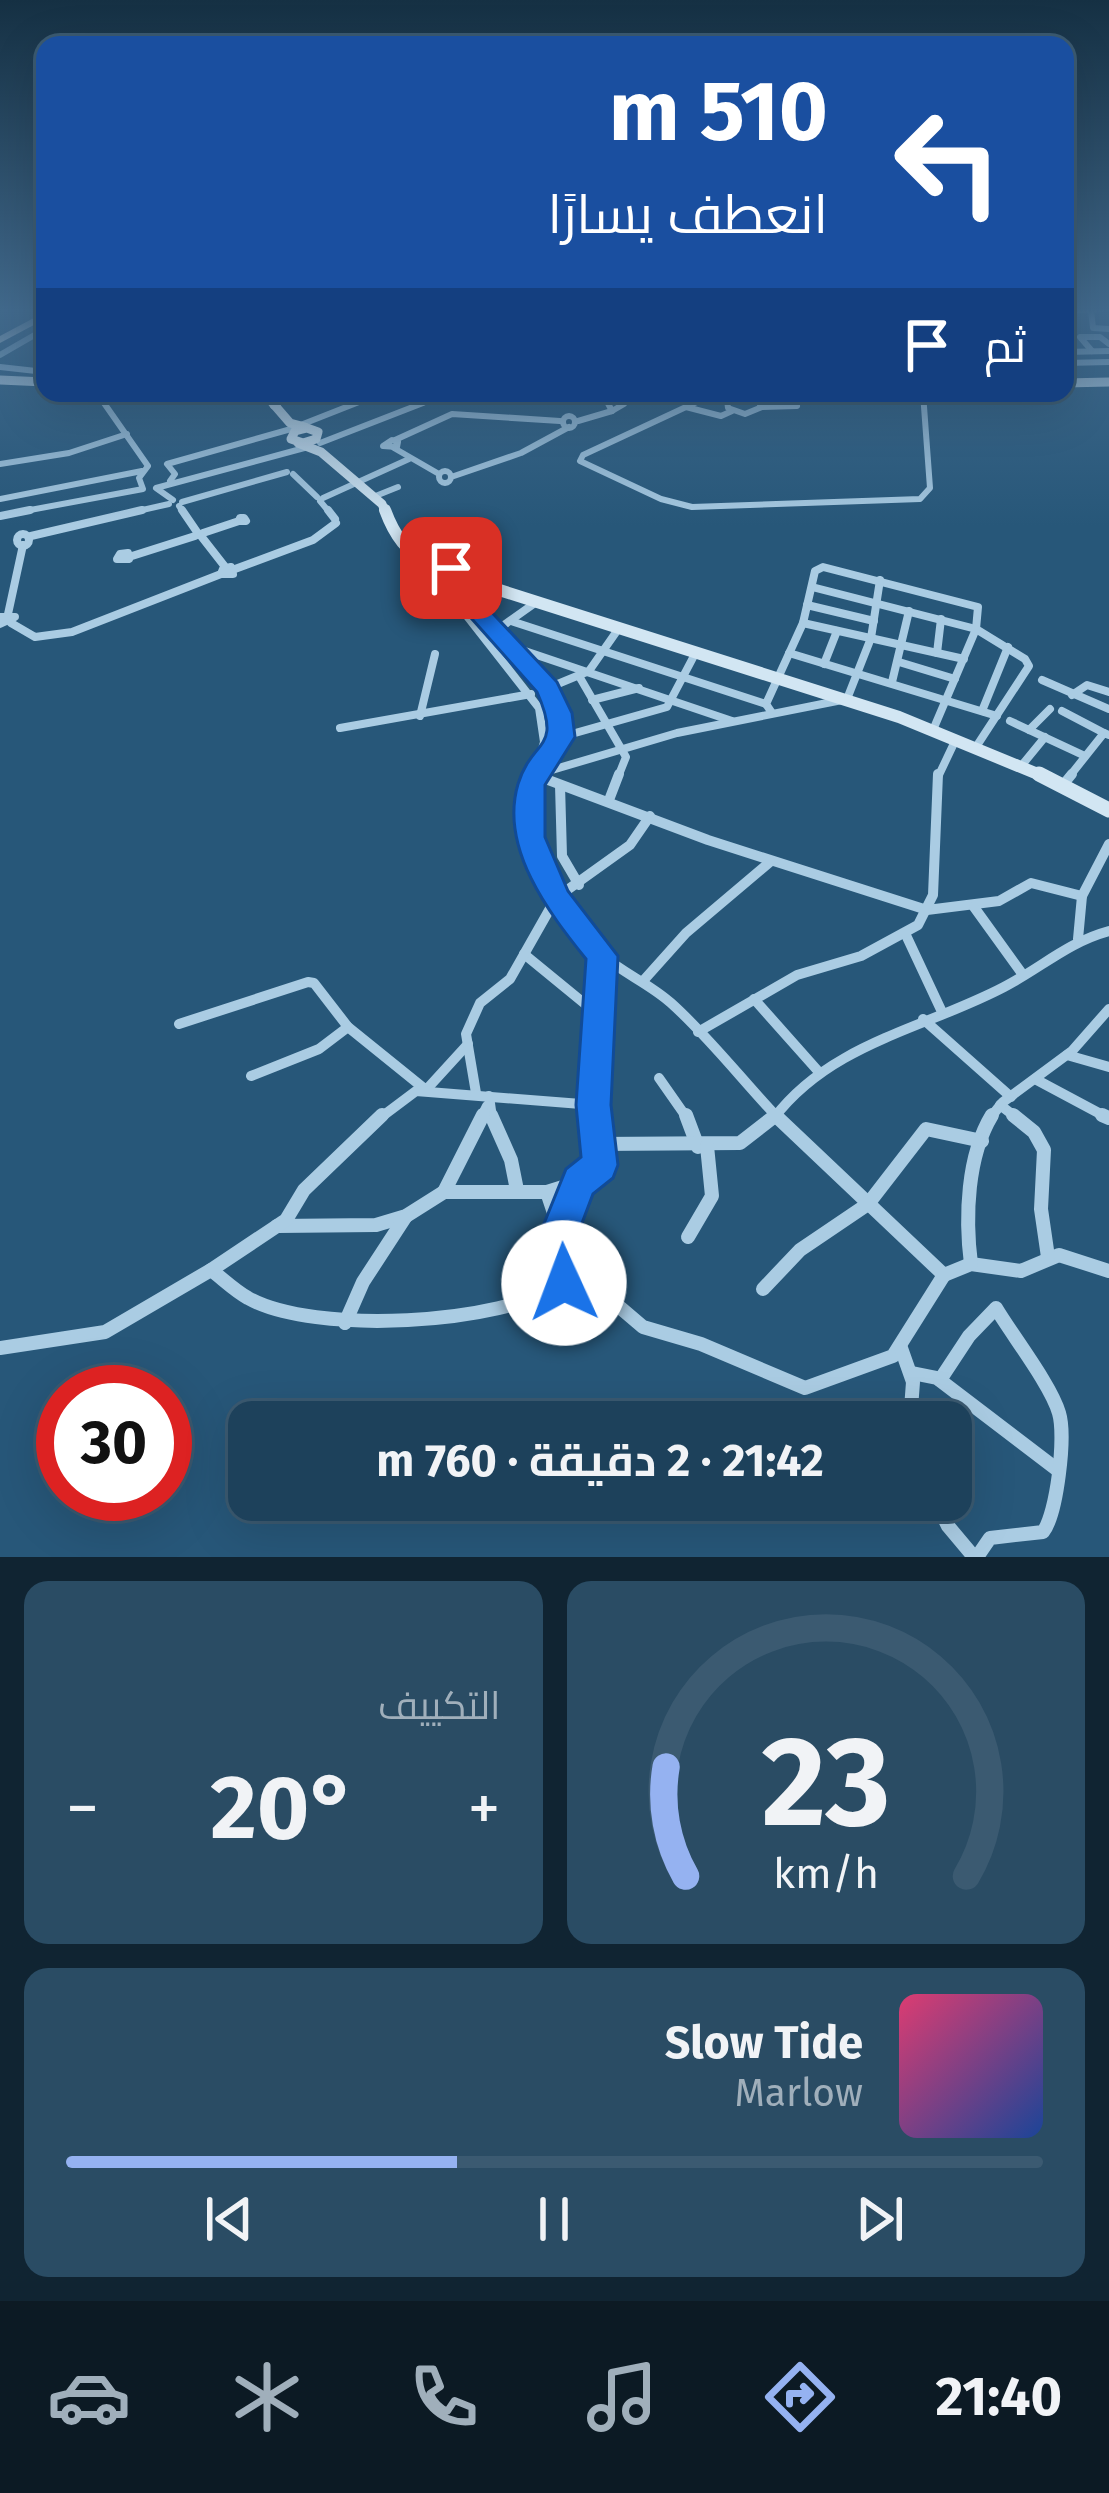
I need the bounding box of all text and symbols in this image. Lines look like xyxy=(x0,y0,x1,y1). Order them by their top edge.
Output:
text: 510 m xyxy=(609,61,828,162)
icon: left xyxy=(870,84,1026,240)
text: انعطف يسارًا xyxy=(547,183,828,247)
icon: arrive xyxy=(894,312,960,378)
text: ثم xyxy=(984,320,1026,374)
pin xyxy=(400,517,502,619)
icon: arrive xyxy=(418,535,484,601)
position arrow xyxy=(501,1220,627,1346)
speed limit sign: 30 xyxy=(36,1365,192,1521)
text: 21:42 · 2 دقيقة · 760 m xyxy=(376,1434,824,1488)
text: التكييف xyxy=(378,1683,501,1729)
text: 23 xyxy=(761,1708,890,1858)
text: 20° xyxy=(210,1754,356,1862)
text: − xyxy=(66,1769,99,1848)
text: + xyxy=(468,1769,500,1848)
text: km/h xyxy=(773,1847,879,1898)
text: Slow Tide xyxy=(665,2016,863,2070)
text: Marlow xyxy=(734,2070,863,2116)
icon: previous xyxy=(196,2186,262,2252)
icon: pause xyxy=(521,2186,587,2252)
icon: next xyxy=(847,2186,913,2252)
icon: car xyxy=(47,2355,131,2439)
icon: climate xyxy=(225,2355,309,2439)
icon: phone xyxy=(402,2355,486,2439)
icon: music xyxy=(580,2355,664,2439)
icon: directions xyxy=(758,2355,842,2439)
text: 21:40 xyxy=(936,2365,1062,2429)

